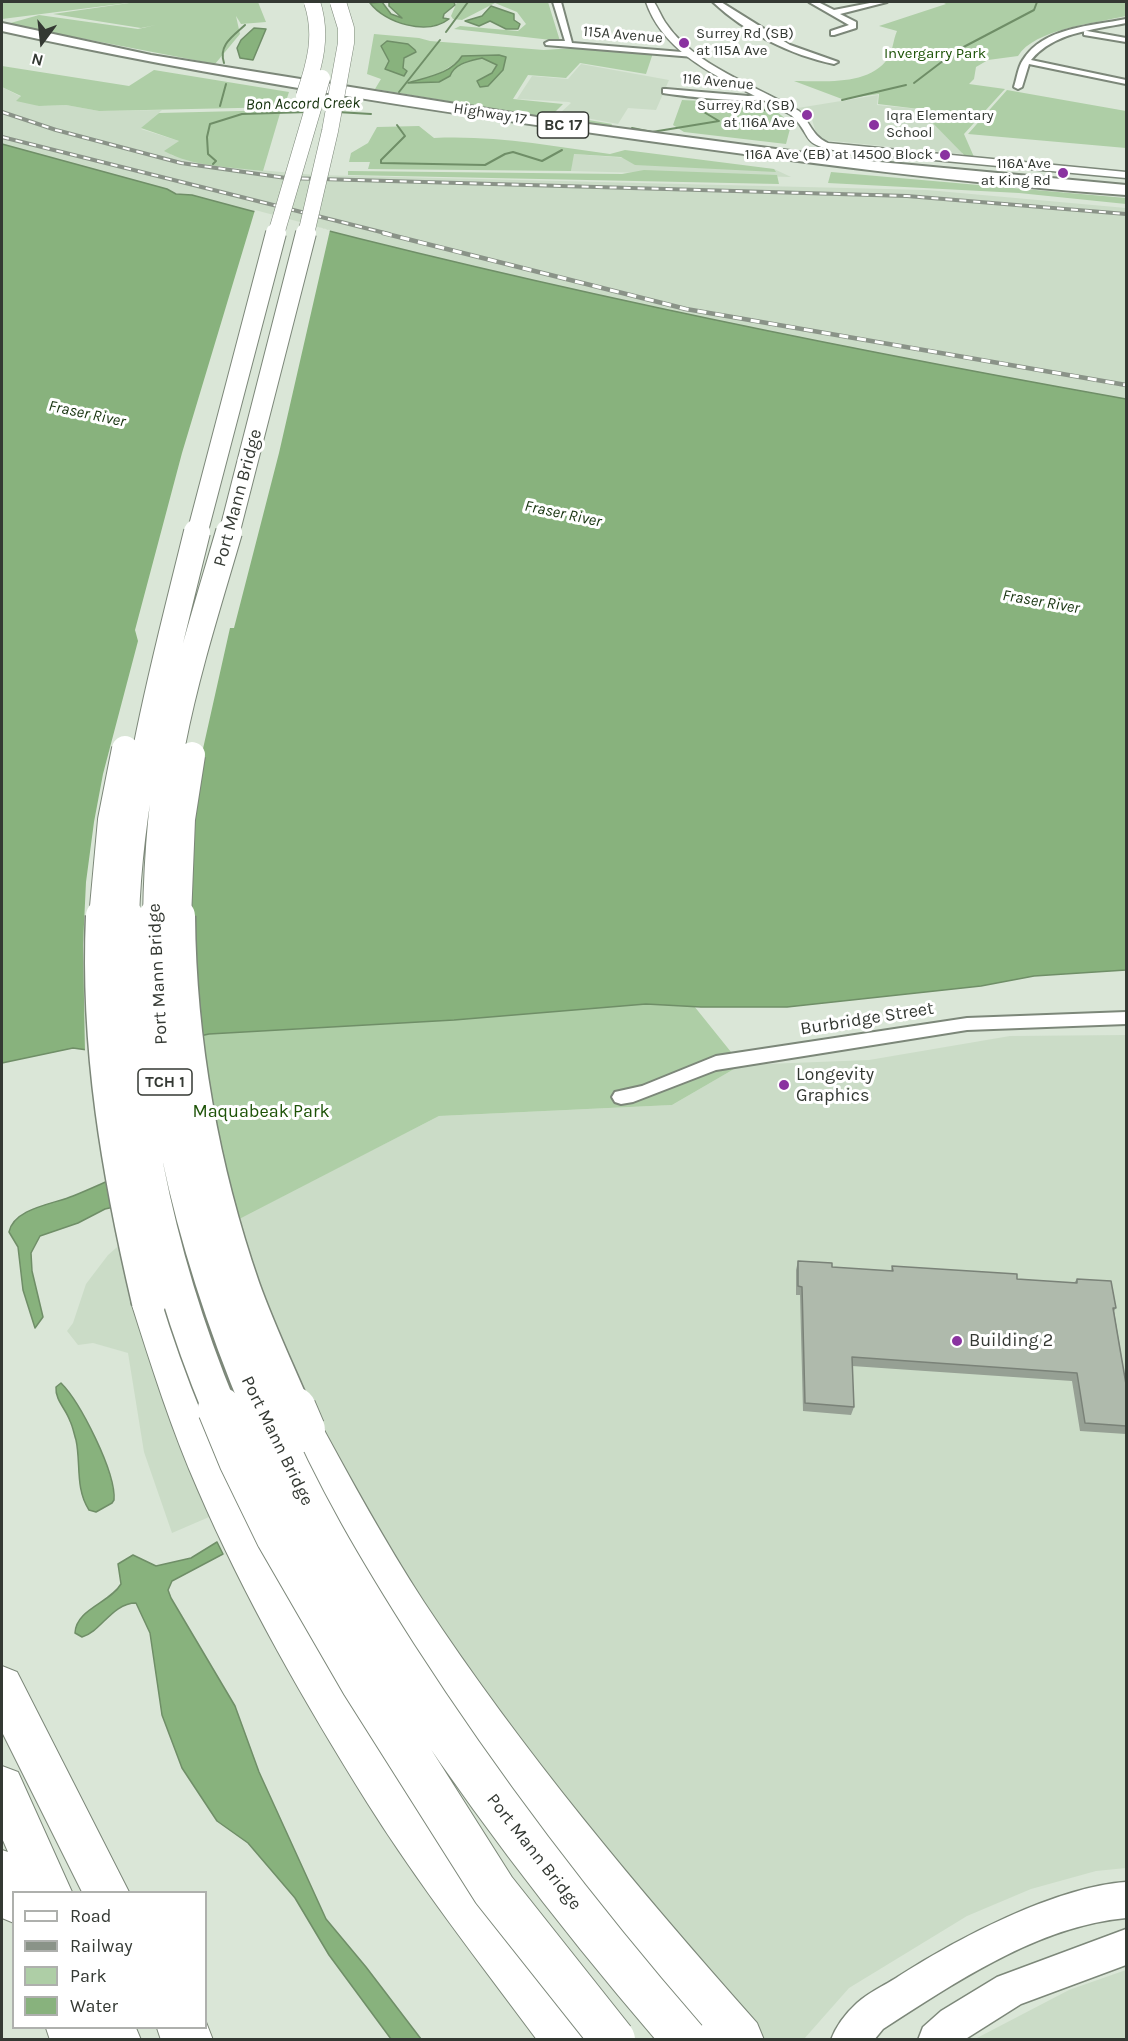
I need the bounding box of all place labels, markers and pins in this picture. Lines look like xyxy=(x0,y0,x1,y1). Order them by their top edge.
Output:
place label: Surrey Rd (SB) at 115A Ave xyxy=(696,25,794,60)
marker: Surrey Rd (SB) at 115A Ave xyxy=(677,36,691,50)
place label: Surrey Rd (SB) at 116A Ave xyxy=(697,97,795,132)
place label: Iqra Elementary School xyxy=(886,107,994,142)
marker: Surrey Rd (SB) at 116A Ave xyxy=(800,108,814,122)
marker: Iqra Elementary School xyxy=(867,118,881,132)
place label: 116A Ave (EB) at 14500 Block xyxy=(745,146,933,164)
marker: 116A Ave (EB) at 14500 Block xyxy=(938,148,952,162)
place label: 116A Ave at King Rd xyxy=(981,155,1051,190)
marker: 116A Ave at King Rd xyxy=(1056,166,1070,180)
place label: Longevity Graphics xyxy=(796,1064,874,1106)
marker: Longevity Graphics xyxy=(777,1078,791,1092)
place label: Building 2 xyxy=(969,1330,1053,1352)
marker: Building 2 xyxy=(950,1334,964,1348)

